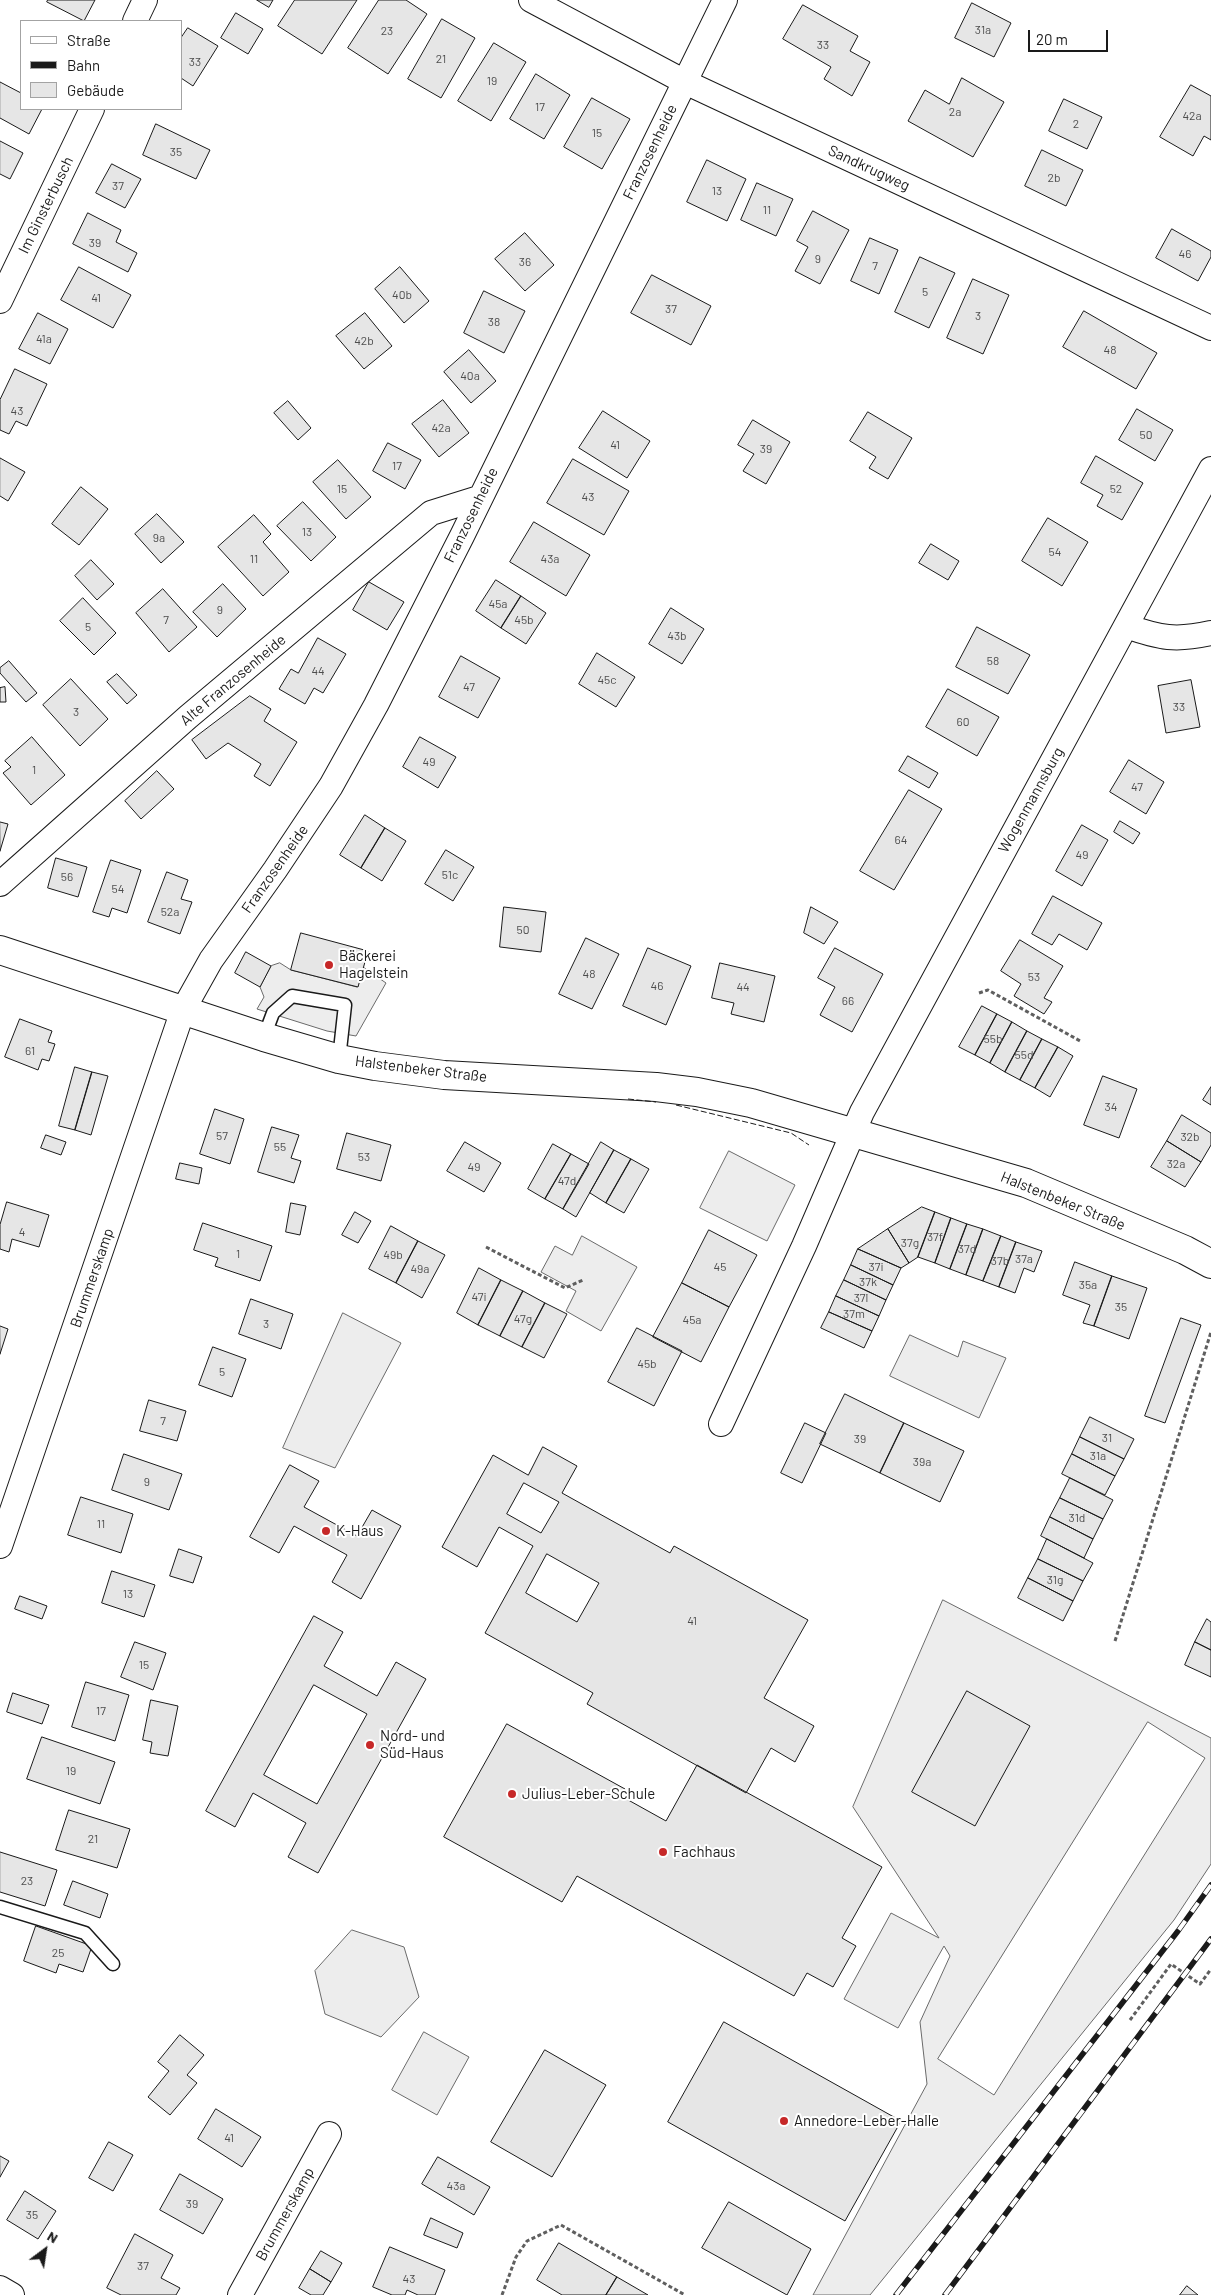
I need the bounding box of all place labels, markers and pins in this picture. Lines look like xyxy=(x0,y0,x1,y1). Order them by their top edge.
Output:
place label: Bäckerei Hagelstein xyxy=(339,947,408,982)
marker: Bäckerei Hagelstein xyxy=(323,959,335,971)
place label: K-Haus xyxy=(336,1522,384,1540)
marker: K-Haus xyxy=(320,1525,332,1537)
place label: Nord- und Süd-Haus xyxy=(380,1727,445,1762)
marker: Nord- und Süd-Haus xyxy=(364,1739,376,1751)
place label: Julius-Leber-Schule xyxy=(522,1785,655,1803)
marker: Julius-Leber-Schule xyxy=(506,1788,518,1800)
place label: Fachhaus xyxy=(673,1843,736,1861)
marker: Fachhaus xyxy=(657,1846,669,1858)
place label: Annedore-Leber-Halle xyxy=(794,2112,939,2130)
marker: Annedore-Leber-Halle xyxy=(778,2115,790,2127)

